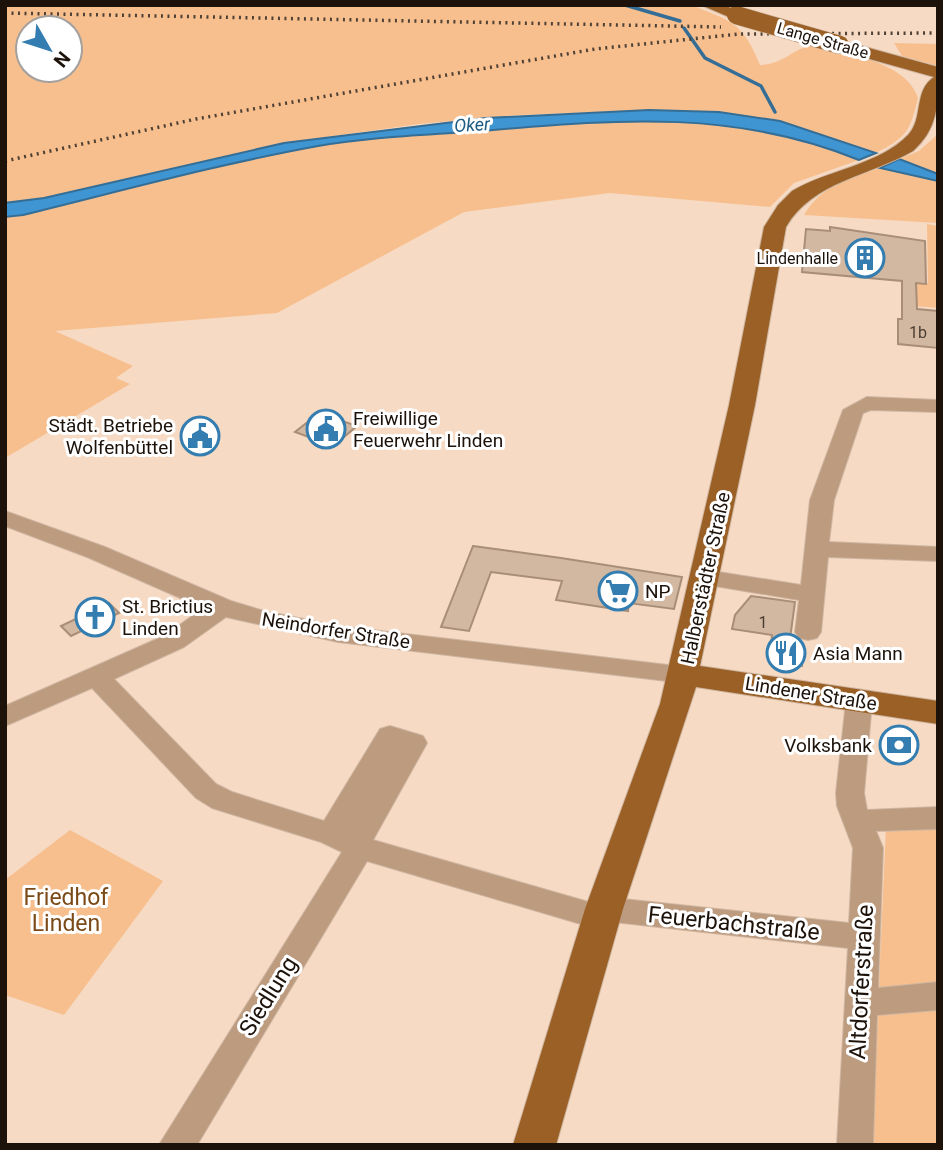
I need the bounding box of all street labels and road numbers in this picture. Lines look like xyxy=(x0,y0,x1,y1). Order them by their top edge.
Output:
street label: Lange Straße xyxy=(775,18,871,63)
street label: Halberstädter Straße xyxy=(676,490,735,666)
street label: Neindorfer Straße xyxy=(260,607,412,654)
street label: Lindener Straße xyxy=(743,672,878,715)
street label: Feuerbachstraße xyxy=(647,901,821,946)
street label: Altdorferstraße xyxy=(844,904,879,1060)
street label: Siedlung xyxy=(234,952,303,1041)

